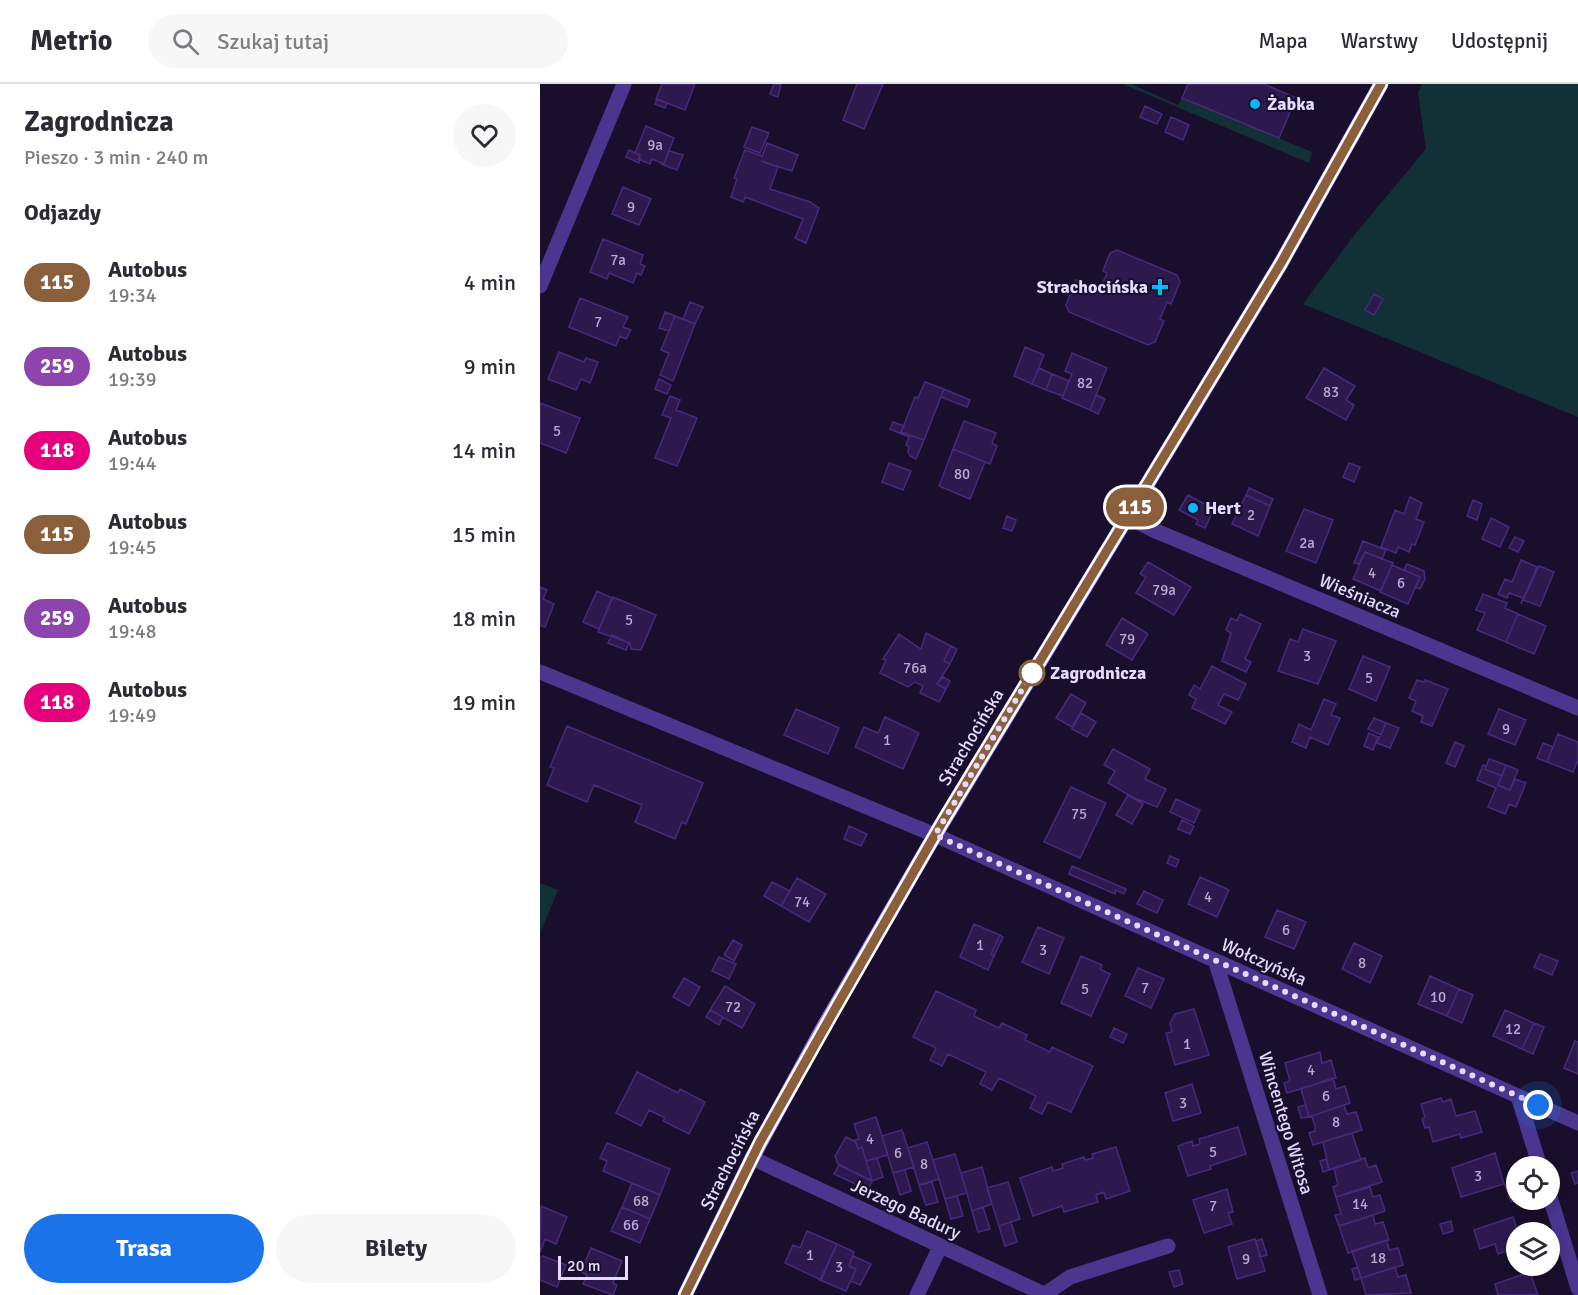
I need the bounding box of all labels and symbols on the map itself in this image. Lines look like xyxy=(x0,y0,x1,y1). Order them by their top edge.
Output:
place label: Żabka xyxy=(1267,93,1315,115)
marker: Żabka xyxy=(1248,97,1262,111)
house number: 9a xyxy=(647,136,663,154)
house number: 9 xyxy=(627,198,635,216)
house number: 7a xyxy=(610,251,626,269)
place label: Strachocińska xyxy=(1037,276,1148,298)
marker: Strachocińska xyxy=(1153,280,1167,294)
house number: 7 xyxy=(594,313,602,331)
house number: 82 xyxy=(1077,374,1093,392)
house number: 83 xyxy=(1323,383,1339,401)
house number: 5 xyxy=(553,422,561,440)
house number: 80 xyxy=(954,465,970,483)
line badge: 115 xyxy=(1100,488,1170,526)
place label: Hert xyxy=(1205,497,1241,519)
marker: Hert xyxy=(1186,501,1200,515)
house number: 2 xyxy=(1247,506,1255,524)
house number: 2a xyxy=(1299,534,1315,552)
house number: 4 xyxy=(1368,564,1376,582)
street label: Wieśniacza xyxy=(1316,569,1404,623)
house number: 6 xyxy=(1397,574,1405,592)
house number: 79a xyxy=(1152,581,1176,599)
house number: 5 xyxy=(625,611,633,629)
house number: 79 xyxy=(1119,630,1135,648)
house number: 3 xyxy=(1303,647,1311,665)
house number: 76a xyxy=(903,659,927,677)
marker: Zagrodnicza xyxy=(1019,660,1045,686)
place label: Zagrodnicza xyxy=(1050,662,1146,684)
house number: 5 xyxy=(1365,669,1373,687)
street label: Strachocińska xyxy=(934,685,1008,789)
house number: 9 xyxy=(1502,720,1510,738)
house number: 1 xyxy=(883,731,891,749)
house number: 75 xyxy=(1071,805,1087,823)
house number: 4 xyxy=(1204,888,1212,906)
house number: 74 xyxy=(794,893,810,911)
house number: 6 xyxy=(1282,921,1290,939)
street label: Wołczyńska xyxy=(1218,933,1310,991)
house number: 1 xyxy=(976,936,984,954)
house number: 3 xyxy=(1039,941,1047,959)
house number: 8 xyxy=(1358,954,1366,972)
house number: 7 xyxy=(1141,979,1149,997)
house number: 5 xyxy=(1081,980,1089,998)
house number: 10 xyxy=(1430,988,1446,1006)
house number: 72 xyxy=(725,998,741,1016)
house number: 12 xyxy=(1505,1020,1521,1038)
house number: 1 xyxy=(1183,1035,1191,1053)
street label: Wincentego Witosa xyxy=(1254,1049,1318,1197)
house number: 4 xyxy=(1307,1061,1315,1079)
house number: 6 xyxy=(1322,1087,1330,1105)
your location xyxy=(1523,1090,1553,1120)
house number: 3 xyxy=(1179,1094,1187,1112)
street label: Strachocińska xyxy=(695,1106,765,1214)
house number: 8 xyxy=(1332,1113,1340,1131)
house number: 4 xyxy=(866,1130,874,1148)
house number: 5 xyxy=(1209,1143,1217,1161)
house number: 6 xyxy=(894,1144,902,1162)
house number: 8 xyxy=(920,1155,928,1173)
house number: 3 xyxy=(1474,1167,1482,1185)
street label: Jerzego Badury xyxy=(848,1174,965,1244)
house number: 68 xyxy=(633,1192,649,1210)
house number: 14 xyxy=(1352,1195,1368,1213)
house number: 7 xyxy=(1209,1197,1217,1215)
house number: 66 xyxy=(623,1216,639,1234)
house number: 1 xyxy=(806,1246,814,1264)
house number: 18 xyxy=(1370,1249,1386,1267)
house number: 9 xyxy=(1242,1250,1250,1268)
scale bar xyxy=(558,1253,628,1280)
house number: 3 xyxy=(835,1258,843,1276)

